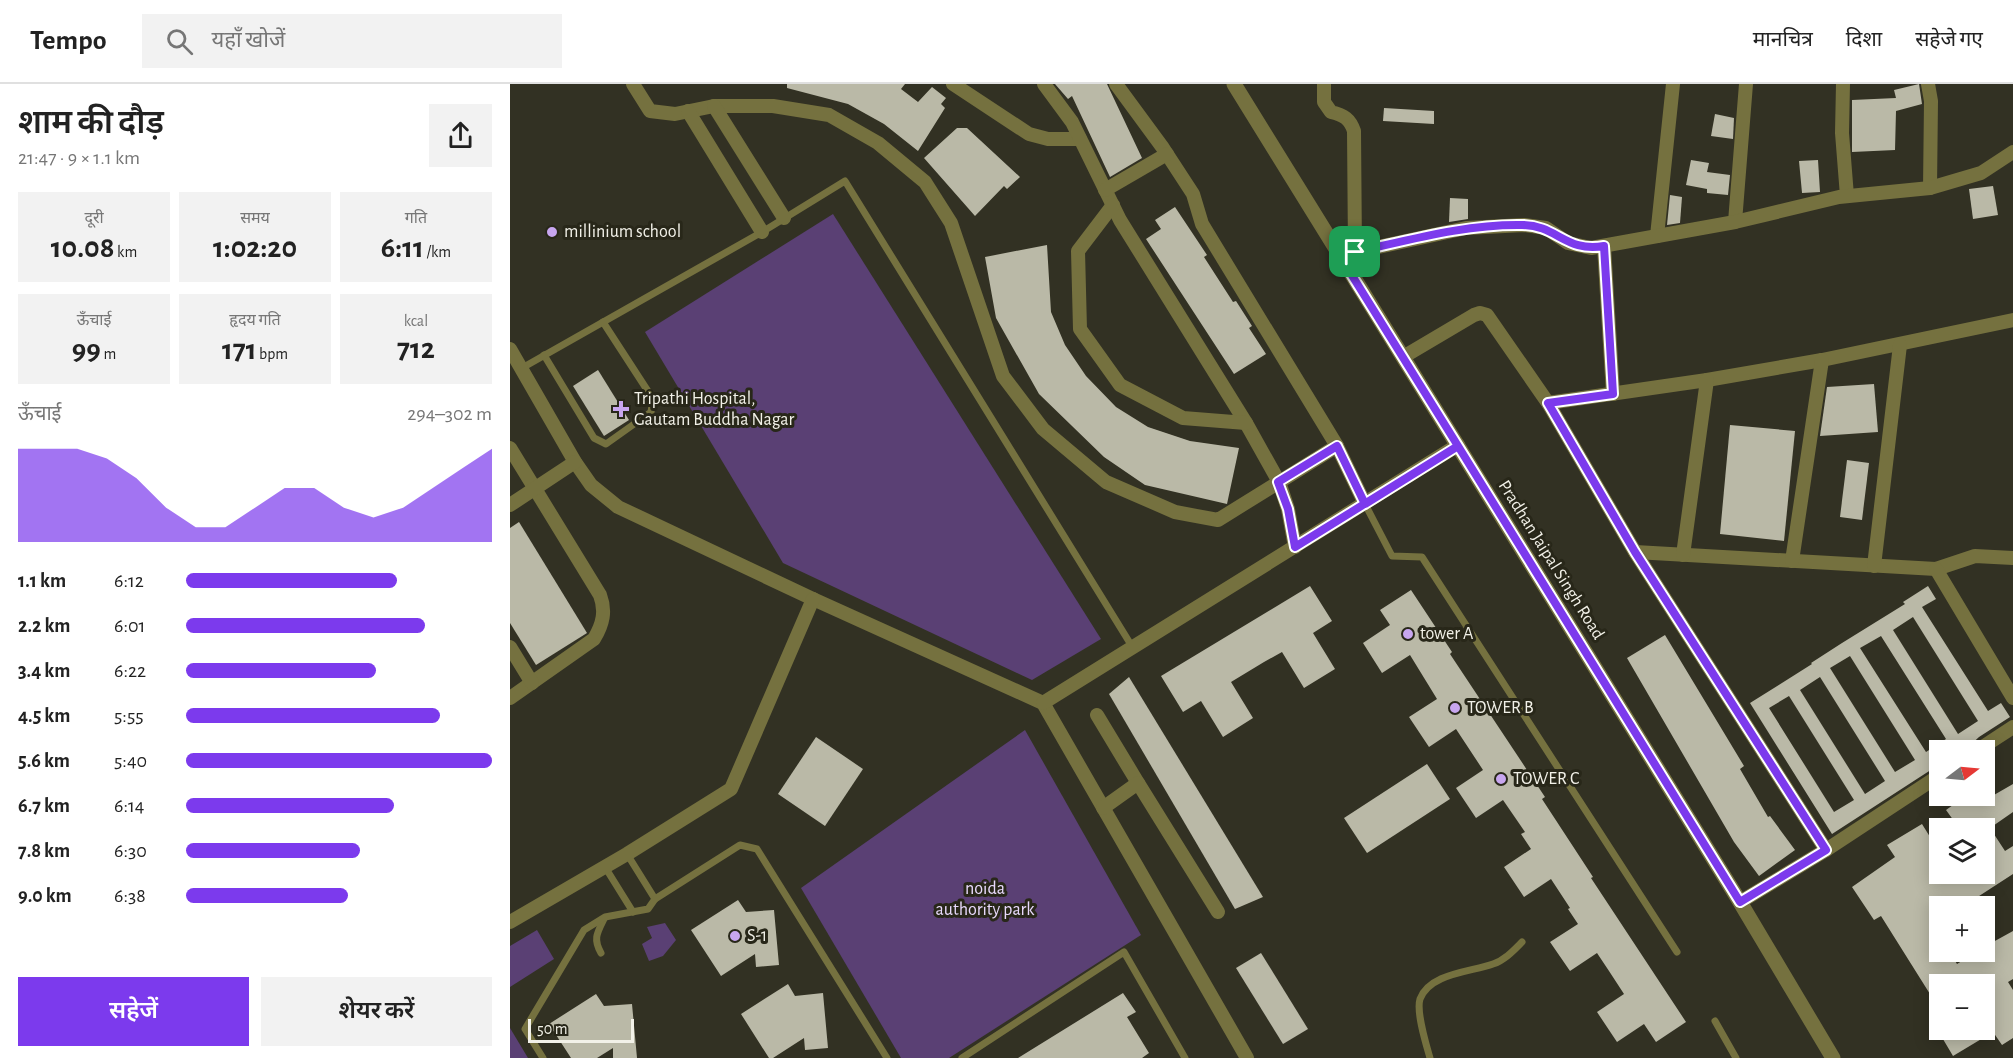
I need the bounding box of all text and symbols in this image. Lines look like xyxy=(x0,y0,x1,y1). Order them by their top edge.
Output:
search box xyxy=(142,14,562,68)
icon: search xyxy=(163,25,196,58)
text: Tempo xyxy=(30,27,106,55)
text: यहाँ खोजें xyxy=(211,29,285,51)
text: मानचित्र xyxy=(1753,29,1813,50)
text: दिशा xyxy=(1846,29,1882,50)
text: सहेजे गए xyxy=(1915,29,1983,50)
button: share xyxy=(429,104,492,167)
text: शाम की दौड़ xyxy=(18,107,164,140)
text: 21:47 · 9 × 1.1 km xyxy=(18,148,140,168)
text: दूरी xyxy=(84,210,104,226)
text: समय xyxy=(240,210,270,226)
text: गति xyxy=(405,210,427,226)
place label: millinium school xyxy=(564,223,681,241)
marker: millinium school xyxy=(545,225,559,239)
pin xyxy=(1329,226,1380,277)
text: 10.08 xyxy=(51,233,114,263)
text: 1:02:20 xyxy=(213,233,297,263)
text: 6:11 xyxy=(381,233,424,263)
icon: arrive xyxy=(1338,235,1371,268)
text: km xyxy=(114,244,137,260)
text: /km xyxy=(424,244,451,260)
text: ऊँचाई xyxy=(77,312,111,328)
text: हृदय गति xyxy=(229,312,281,328)
text: kcal xyxy=(404,313,428,329)
text: 712 xyxy=(397,334,435,364)
text: 99 xyxy=(72,335,101,365)
text: 171 xyxy=(222,335,256,365)
text: m xyxy=(101,346,116,362)
text: bpm xyxy=(256,346,288,362)
place label: Tripathi Hospital, Gautam Buddha Nagar xyxy=(634,390,794,429)
marker: Tripathi Hospital, Gautam Buddha Nagar xyxy=(612,400,630,418)
text: ऊँचाई xyxy=(18,404,61,424)
text: 294–302 m xyxy=(407,404,492,424)
street label: Pradhan Jaipal Singh Road xyxy=(1495,477,1607,643)
text: 1.1 km xyxy=(18,571,66,591)
text: 6:12 xyxy=(114,571,144,591)
text: 2.2 km xyxy=(18,616,70,636)
text: 6:01 xyxy=(114,616,145,636)
place label: tower A xyxy=(1420,625,1474,643)
marker: tower A xyxy=(1401,627,1415,641)
text: 3.4 km xyxy=(18,661,70,681)
text: 6:22 xyxy=(114,661,146,681)
place label: TOWER B xyxy=(1467,699,1534,717)
marker: TOWER B xyxy=(1448,701,1462,715)
text: 4.5 km xyxy=(18,706,70,726)
text: 5:55 xyxy=(114,706,144,726)
north arrow xyxy=(1929,740,1995,806)
map controls xyxy=(1929,740,1995,1040)
text: 5.6 km xyxy=(18,751,70,771)
text: 5:40 xyxy=(114,751,147,771)
place label: TOWER C xyxy=(1513,770,1579,788)
marker: TOWER C xyxy=(1494,772,1508,786)
text: 6.7 km xyxy=(18,796,70,816)
text: 6:14 xyxy=(114,796,144,816)
button: layers xyxy=(1929,818,1995,884)
text: 7.8 km xyxy=(18,841,70,861)
text: 6:30 xyxy=(114,841,147,861)
park label: noida authority park xyxy=(935,880,1035,919)
text: 9.0 km xyxy=(18,886,72,906)
text: 6:38 xyxy=(114,886,146,906)
button: + xyxy=(1929,896,1995,962)
place label: S-1 xyxy=(747,927,767,945)
marker: S-1 xyxy=(728,929,742,943)
button: − xyxy=(1929,974,1995,1040)
button: सहेजें xyxy=(18,977,249,1046)
button: शेयर करें xyxy=(261,977,492,1046)
scale bar xyxy=(528,1016,634,1044)
text: 50 m xyxy=(537,1021,568,1037)

